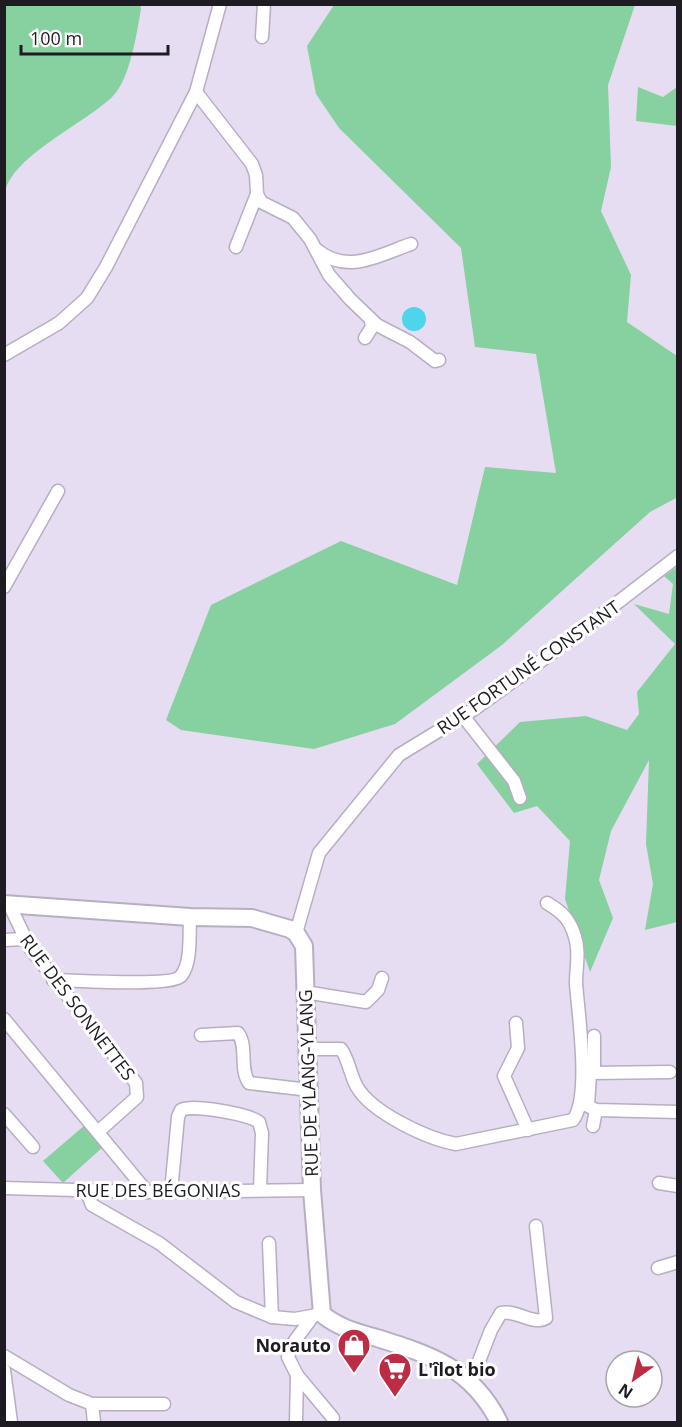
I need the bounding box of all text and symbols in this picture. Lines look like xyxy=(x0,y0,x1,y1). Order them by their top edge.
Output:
scale bar xyxy=(21,18,168,56)
text: 100 m xyxy=(30,26,82,50)
street label: RUE FORTUNÉ CONSTANT xyxy=(432,595,624,739)
street label: RUE DES SONNETTES xyxy=(15,929,141,1085)
street label: RUE DE YLANG-YLANG xyxy=(293,989,323,1177)
street label: RUE DES BÉGONIAS xyxy=(75,1178,241,1202)
shop icon: Norauto xyxy=(336,1327,372,1374)
place label: Norauto xyxy=(255,1333,331,1357)
north arrow xyxy=(604,1349,664,1409)
supermarket icon: L'îlot bio xyxy=(377,1351,413,1398)
place label: L'îlot bio xyxy=(418,1357,496,1381)
text: N xyxy=(614,1379,637,1404)

